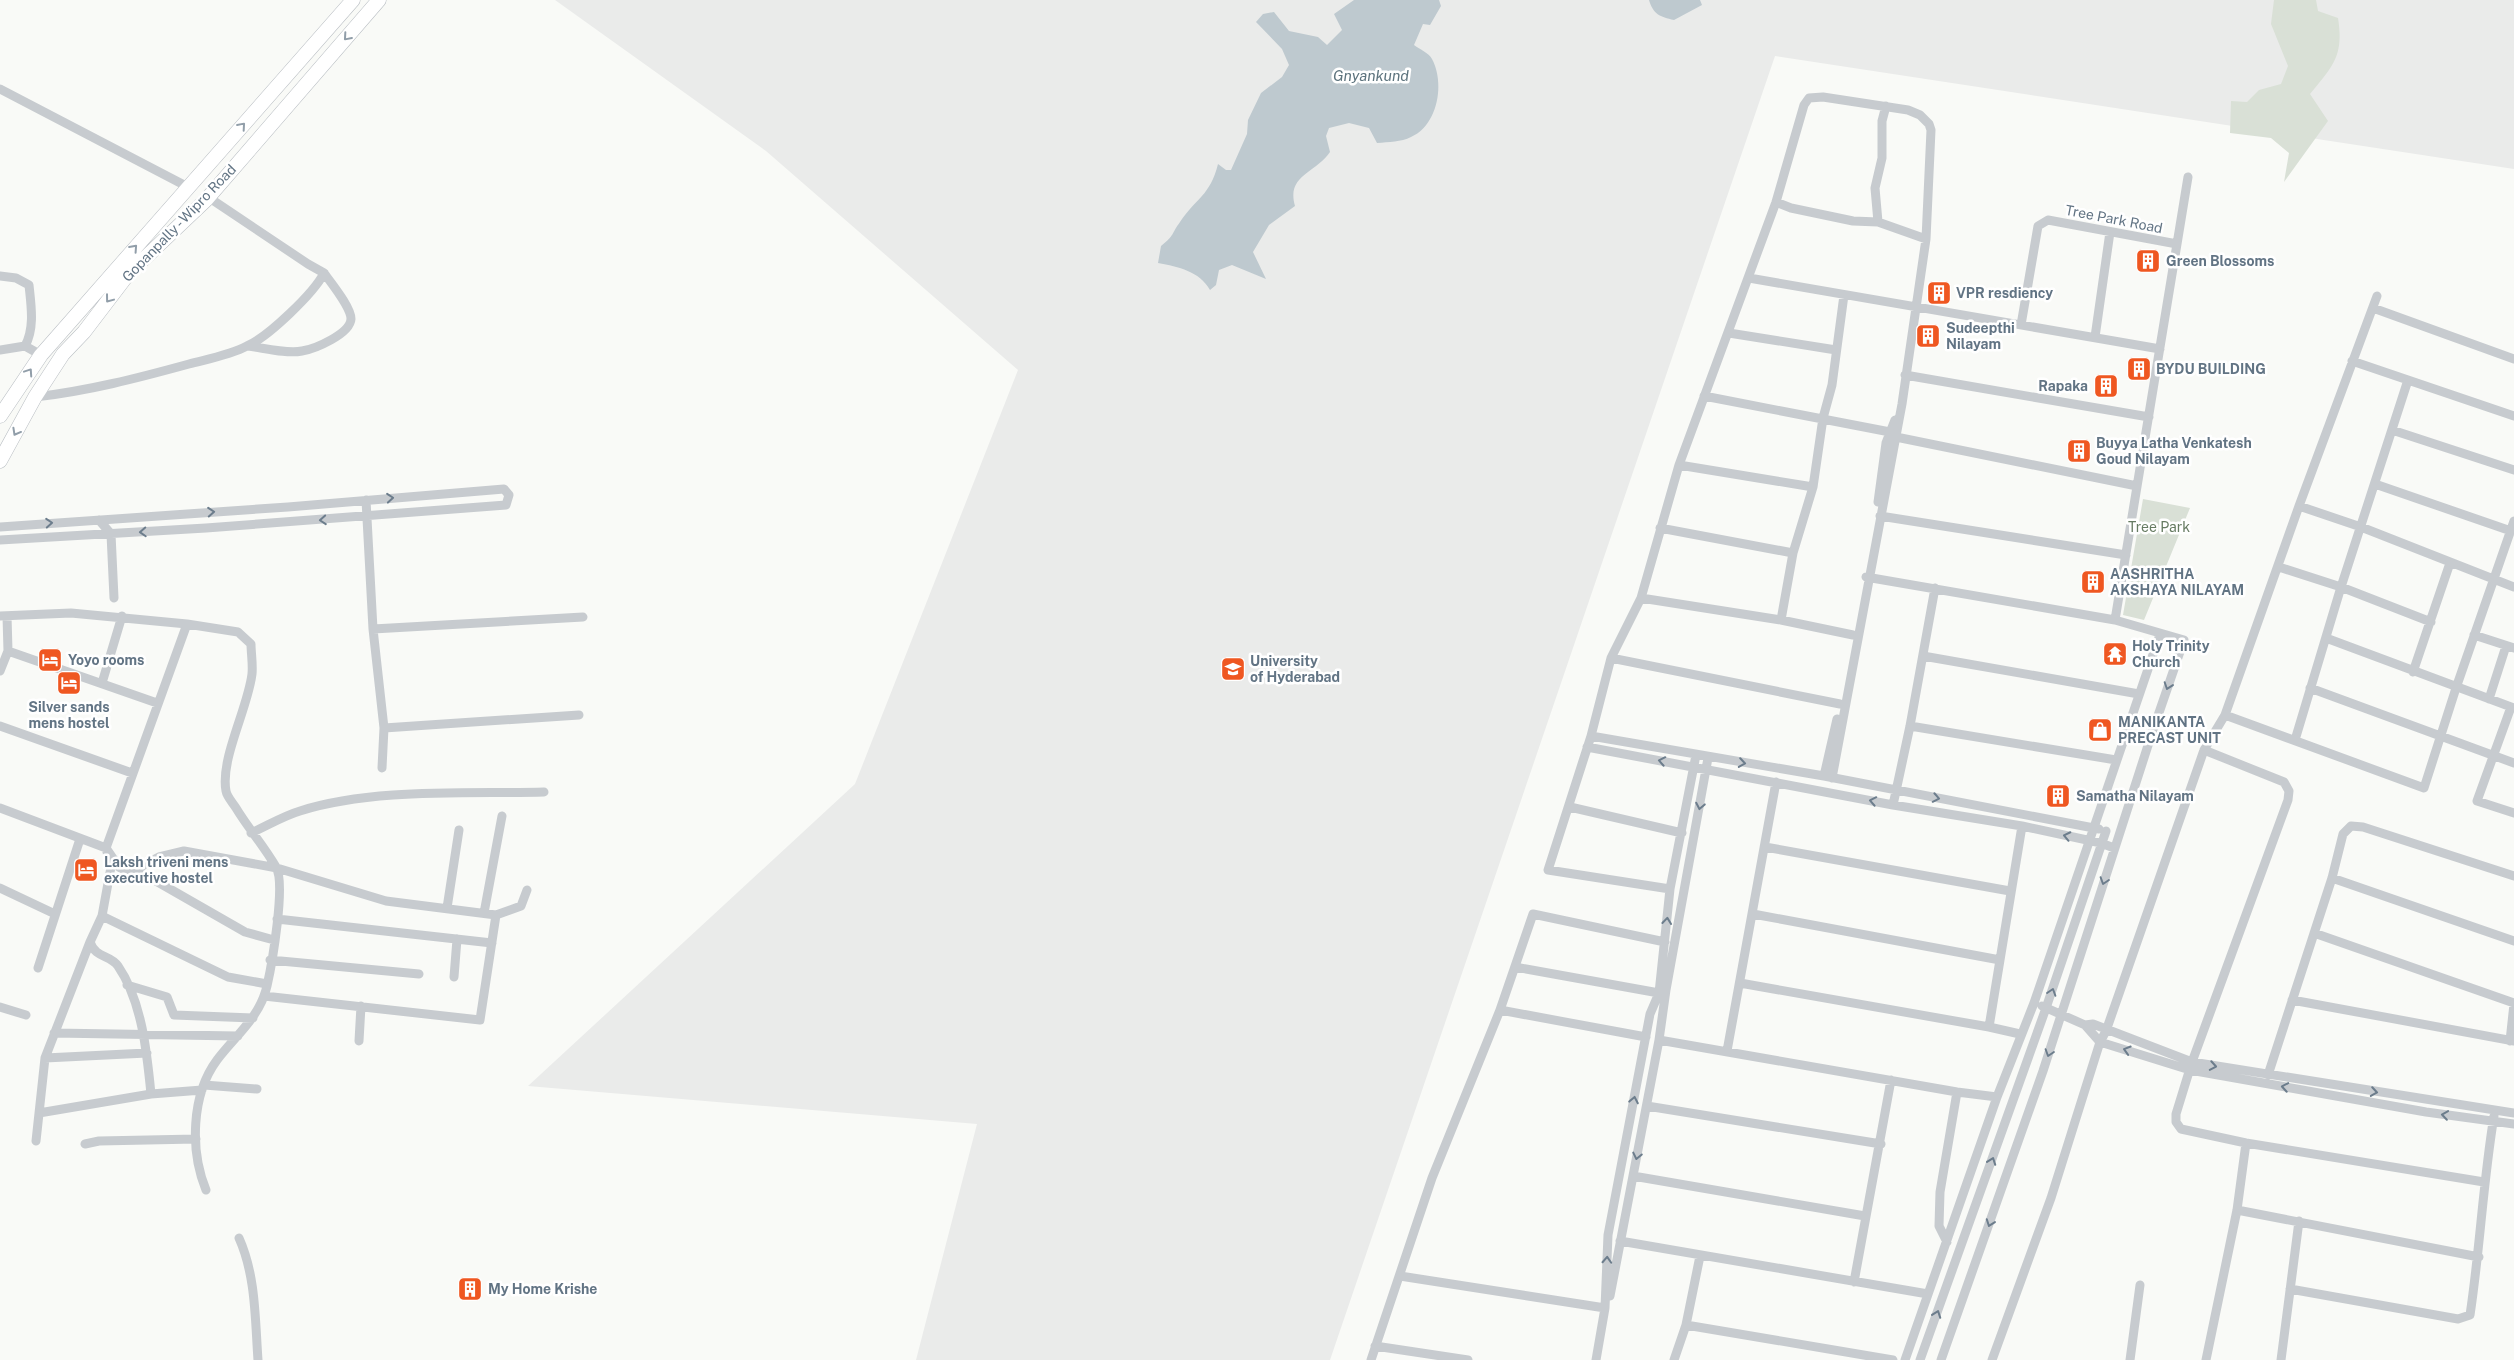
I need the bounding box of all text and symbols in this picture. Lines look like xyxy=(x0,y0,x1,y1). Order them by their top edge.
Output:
one-way arrow xyxy=(344,31,353,40)
water label: Gnyankund xyxy=(1333,67,1409,84)
one-way arrow xyxy=(236,123,245,132)
street label: Gopanpally - Wipro Road xyxy=(119,161,239,285)
street label: Tree Park Road xyxy=(2064,202,2164,236)
one-way arrow xyxy=(128,245,137,254)
building icon: Green Blossoms xyxy=(2135,248,2161,274)
place label: Green Blossoms xyxy=(2166,253,2274,269)
building icon: VPR resdiency xyxy=(1926,280,1952,306)
place label: VPR resdiency xyxy=(1956,285,2053,301)
one-way arrow xyxy=(106,293,114,302)
place label: Sudeepthi Nilayam xyxy=(1946,320,2015,352)
building icon: Sudeepthi Nilayam xyxy=(1915,323,1941,349)
building icon: BYDU BUILDING xyxy=(2126,356,2152,382)
place label: BYDU BUILDING xyxy=(2156,361,2266,377)
one-way arrow xyxy=(23,368,32,378)
building icon: Rapaka xyxy=(2093,373,2119,399)
place label: Rapaka xyxy=(2038,378,2088,394)
one-way arrow xyxy=(12,427,22,436)
place label: Buyya Latha Venkatesh Goud Nilayam xyxy=(2096,435,2252,467)
building icon: Buyya Latha Venkatesh Goud Nilayam xyxy=(2066,438,2092,464)
one-way arrow xyxy=(386,493,394,504)
one-way arrow xyxy=(207,507,215,518)
one-way arrow xyxy=(318,514,326,525)
one-way arrow xyxy=(45,518,53,529)
park label: Tree Park xyxy=(2128,519,2190,535)
one-way arrow xyxy=(139,527,147,538)
place label: AASHRITHA AKSHAYA NILAYAM xyxy=(2110,566,2244,598)
building icon: AASHRITHA AKSHAYA NILAYAM xyxy=(2080,569,2106,595)
place label: Holy Trinity Church xyxy=(2132,638,2210,670)
temple icon: Holy Trinity Church xyxy=(2102,641,2128,667)
hotel icon: Yoyo rooms xyxy=(37,647,63,673)
place label: Yoyo rooms xyxy=(68,652,144,668)
place label: University of Hyderabad xyxy=(1250,653,1340,685)
school or university icon: University of Hyderabad xyxy=(1220,656,1246,682)
hotel icon: Silver sands mens hostel xyxy=(56,670,82,696)
one-way arrow xyxy=(2164,682,2174,690)
place label: Silver sands mens hostel xyxy=(28,699,110,731)
place label: MANIKANTA PRECAST UNIT xyxy=(2118,714,2221,746)
shop icon: MANIKANTA PRECAST UNIT xyxy=(2087,717,2113,743)
one-way arrow xyxy=(1657,757,1666,767)
one-way arrow xyxy=(1738,758,1746,768)
building icon: Samatha Nilayam xyxy=(2045,783,2071,809)
place label: Samatha Nilayam xyxy=(2076,788,2194,804)
one-way arrow xyxy=(1932,792,1941,803)
one-way arrow xyxy=(1869,796,1878,806)
one-way arrow xyxy=(1695,801,1705,810)
one-way arrow xyxy=(2063,831,2072,842)
place label: Laksh triveni mens executive hostel xyxy=(104,854,228,886)
hotel icon: Laksh triveni mens executive hostel xyxy=(73,857,99,883)
one-way arrow xyxy=(2100,877,2110,885)
one-way arrow xyxy=(1661,917,1672,925)
one-way arrow xyxy=(2046,988,2056,996)
one-way arrow xyxy=(2123,1046,2131,1056)
one-way arrow xyxy=(2045,1048,2055,1057)
one-way arrow xyxy=(2209,1060,2218,1070)
one-way arrow xyxy=(2280,1082,2289,1092)
one-way arrow xyxy=(2369,1087,2378,1097)
one-way arrow xyxy=(1629,1095,1639,1104)
one-way arrow xyxy=(2440,1110,2449,1120)
one-way arrow xyxy=(1632,1152,1643,1161)
one-way arrow xyxy=(1986,1157,1996,1166)
one-way arrow xyxy=(1985,1218,1995,1226)
one-way arrow xyxy=(1602,1255,1613,1263)
building icon: My Home Krishe xyxy=(457,1276,483,1302)
place label: My Home Krishe xyxy=(488,1281,597,1297)
one-way arrow xyxy=(1931,1310,1941,1319)

